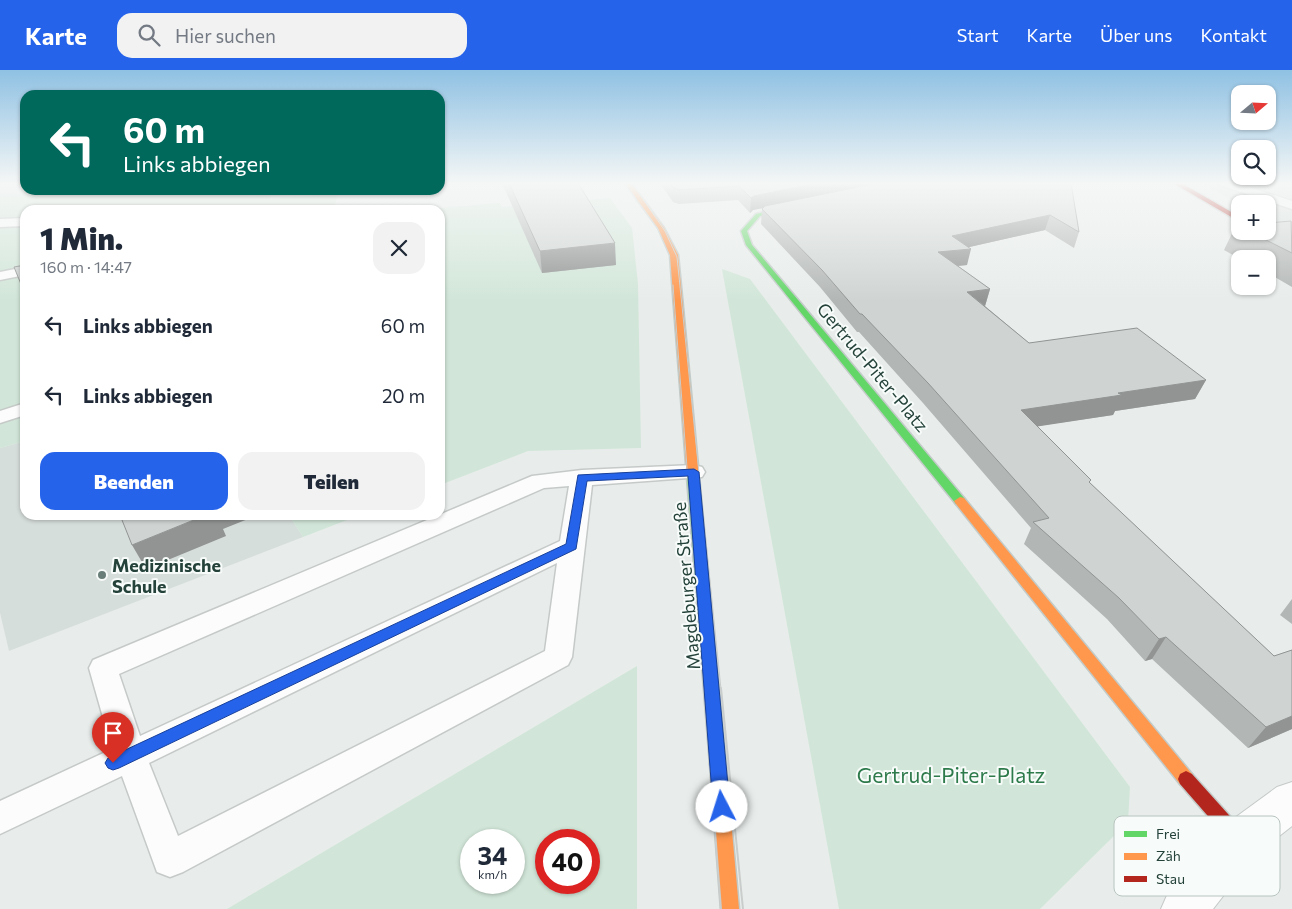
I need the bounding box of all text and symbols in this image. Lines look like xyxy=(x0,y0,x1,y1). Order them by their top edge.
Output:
search box xyxy=(117,13,467,58)
text: Karte xyxy=(25,21,87,50)
icon: search xyxy=(135,21,163,49)
text: Hier suchen xyxy=(175,24,276,47)
text: Start xyxy=(957,24,999,46)
text: Karte xyxy=(1027,24,1072,46)
text: Über uns xyxy=(1100,24,1173,46)
text: Kontakt xyxy=(1201,24,1267,46)
north arrow xyxy=(1231,85,1276,130)
map controls xyxy=(1231,85,1276,295)
text: 60 m xyxy=(123,107,205,150)
icon: left xyxy=(40,110,105,175)
button: search xyxy=(1231,140,1276,185)
text: Links abbiegen xyxy=(123,150,271,177)
button: + xyxy=(1231,195,1276,240)
text: 1 Min. xyxy=(40,219,123,256)
button: close xyxy=(373,222,425,274)
button: − xyxy=(1231,250,1276,295)
text: 160 m · 14:47 xyxy=(40,257,132,276)
street label: Gertrud-Piter-Platz xyxy=(813,298,933,436)
icon: left xyxy=(40,311,68,339)
text: Links abbiegen xyxy=(83,314,213,337)
text: 60 m xyxy=(381,314,425,337)
icon: left xyxy=(40,381,68,409)
text: Links abbiegen xyxy=(83,384,213,407)
text: 20 m xyxy=(382,384,425,407)
button: Beenden xyxy=(40,452,228,510)
button: Teilen xyxy=(238,452,425,510)
street label: Magdeburger Straße xyxy=(668,501,704,671)
place label: Medizinische Schule xyxy=(112,554,221,597)
marker: Medizinische Schule xyxy=(96,569,108,581)
pin xyxy=(92,712,134,763)
icon: arrive xyxy=(99,719,127,747)
park label: Gertrud-Piter-Platz xyxy=(857,762,1045,787)
position arrow xyxy=(695,780,747,832)
legend xyxy=(1114,816,1280,896)
text: Frei xyxy=(1156,825,1180,842)
speed limit sign: 40 xyxy=(535,829,600,894)
text: 34 xyxy=(478,840,507,870)
text: Zäh xyxy=(1156,847,1181,864)
text: km/h xyxy=(478,867,507,881)
text: Stau xyxy=(1156,870,1185,887)

